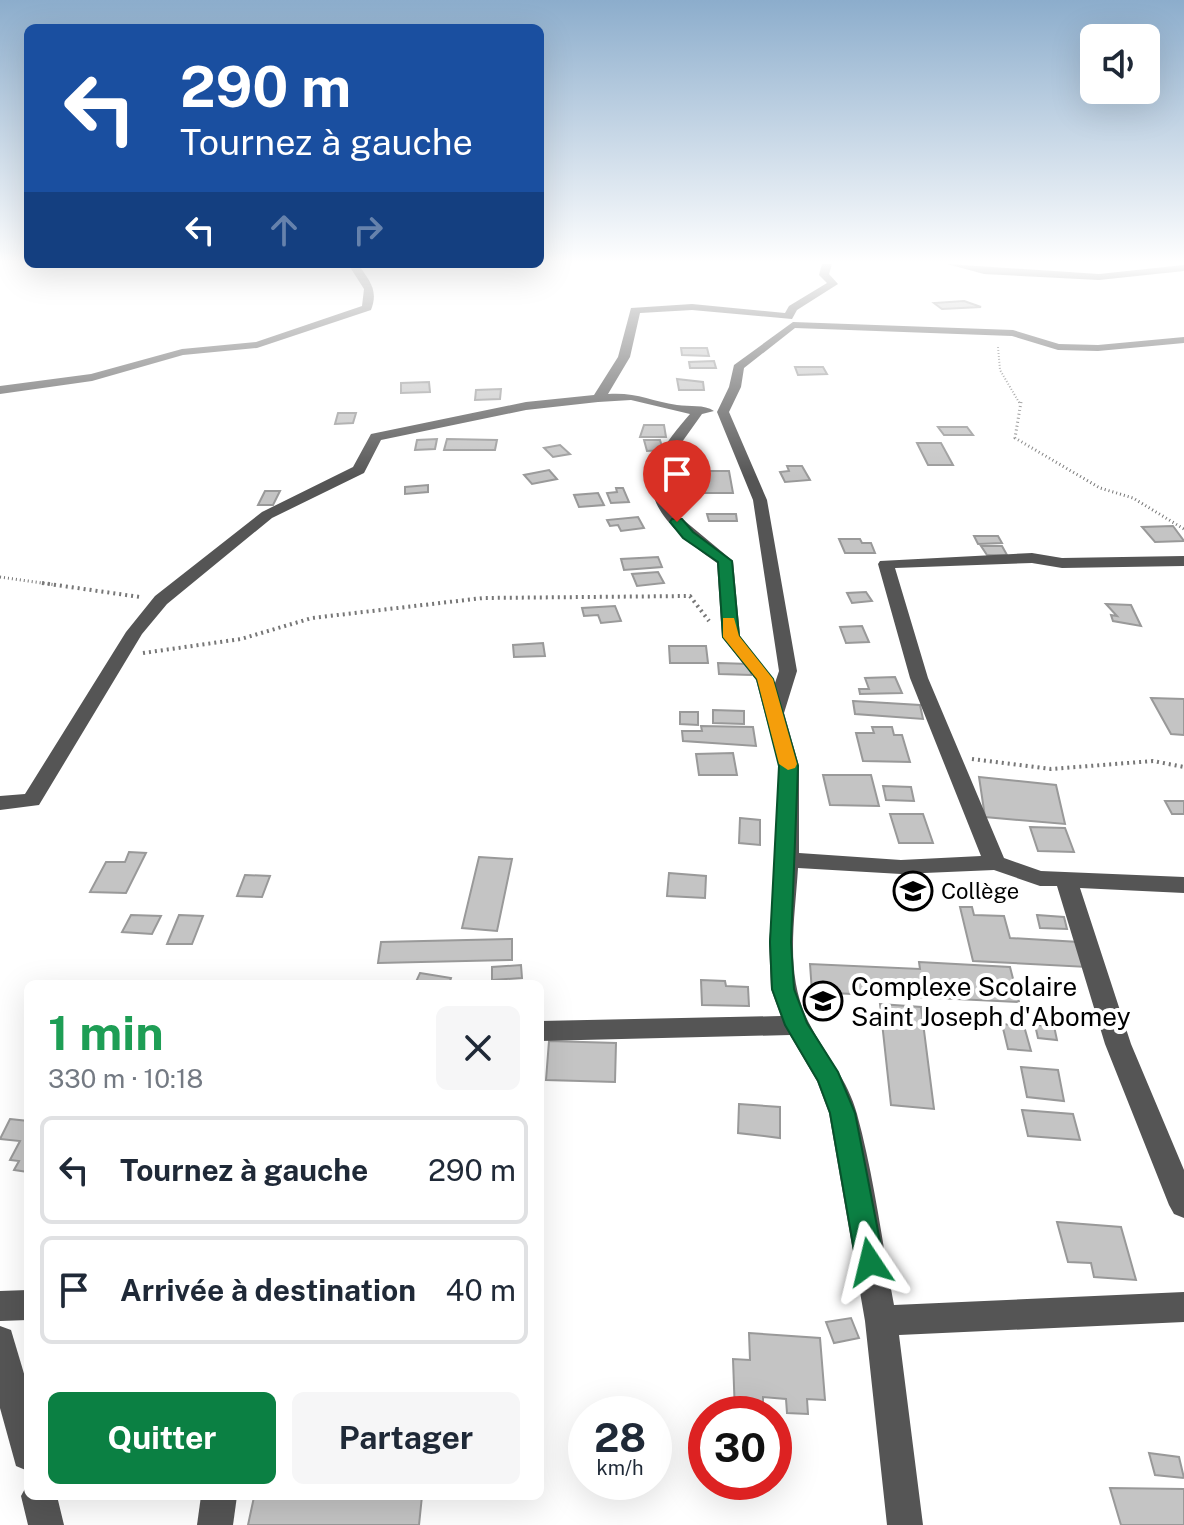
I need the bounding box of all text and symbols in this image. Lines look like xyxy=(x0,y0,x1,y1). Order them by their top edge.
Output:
map controls xyxy=(1080,24,1160,104)
button: sound xyxy=(1080,24,1160,104)
text: 290 m xyxy=(180,54,351,120)
icon: left xyxy=(48,56,152,160)
text: Tournez à gauche xyxy=(180,121,473,163)
icon: left xyxy=(178,208,222,252)
icon: ahead xyxy=(262,208,306,252)
icon: right xyxy=(346,208,390,252)
pin xyxy=(643,440,711,522)
icon: arrive xyxy=(655,452,699,496)
school or university icon: Collège xyxy=(892,870,934,912)
place label: Collège xyxy=(941,878,1019,904)
place label: Complexe Scolaire Saint Joseph d'Abomey xyxy=(851,971,1131,1032)
school or university icon: Complexe Scolaire Saint Joseph d'Abomey xyxy=(802,980,844,1022)
text: 1 min xyxy=(48,1004,164,1061)
button: close xyxy=(436,1006,520,1090)
text: 330 m · 10:18 xyxy=(48,1063,203,1094)
icon: left xyxy=(52,1148,96,1192)
text: Tournez à gauche xyxy=(120,1152,368,1188)
text: 290 m xyxy=(428,1152,516,1188)
position arrow xyxy=(828,1220,912,1304)
icon: arrive xyxy=(52,1268,96,1312)
text: Arrivée à destination xyxy=(120,1272,416,1308)
text: 40 m xyxy=(446,1272,516,1308)
button: Quitter xyxy=(48,1392,276,1484)
button: Partager xyxy=(292,1392,520,1484)
speed limit sign: 30 xyxy=(688,1396,792,1500)
text: 28 xyxy=(594,1414,646,1461)
text: km/h xyxy=(596,1456,644,1480)

